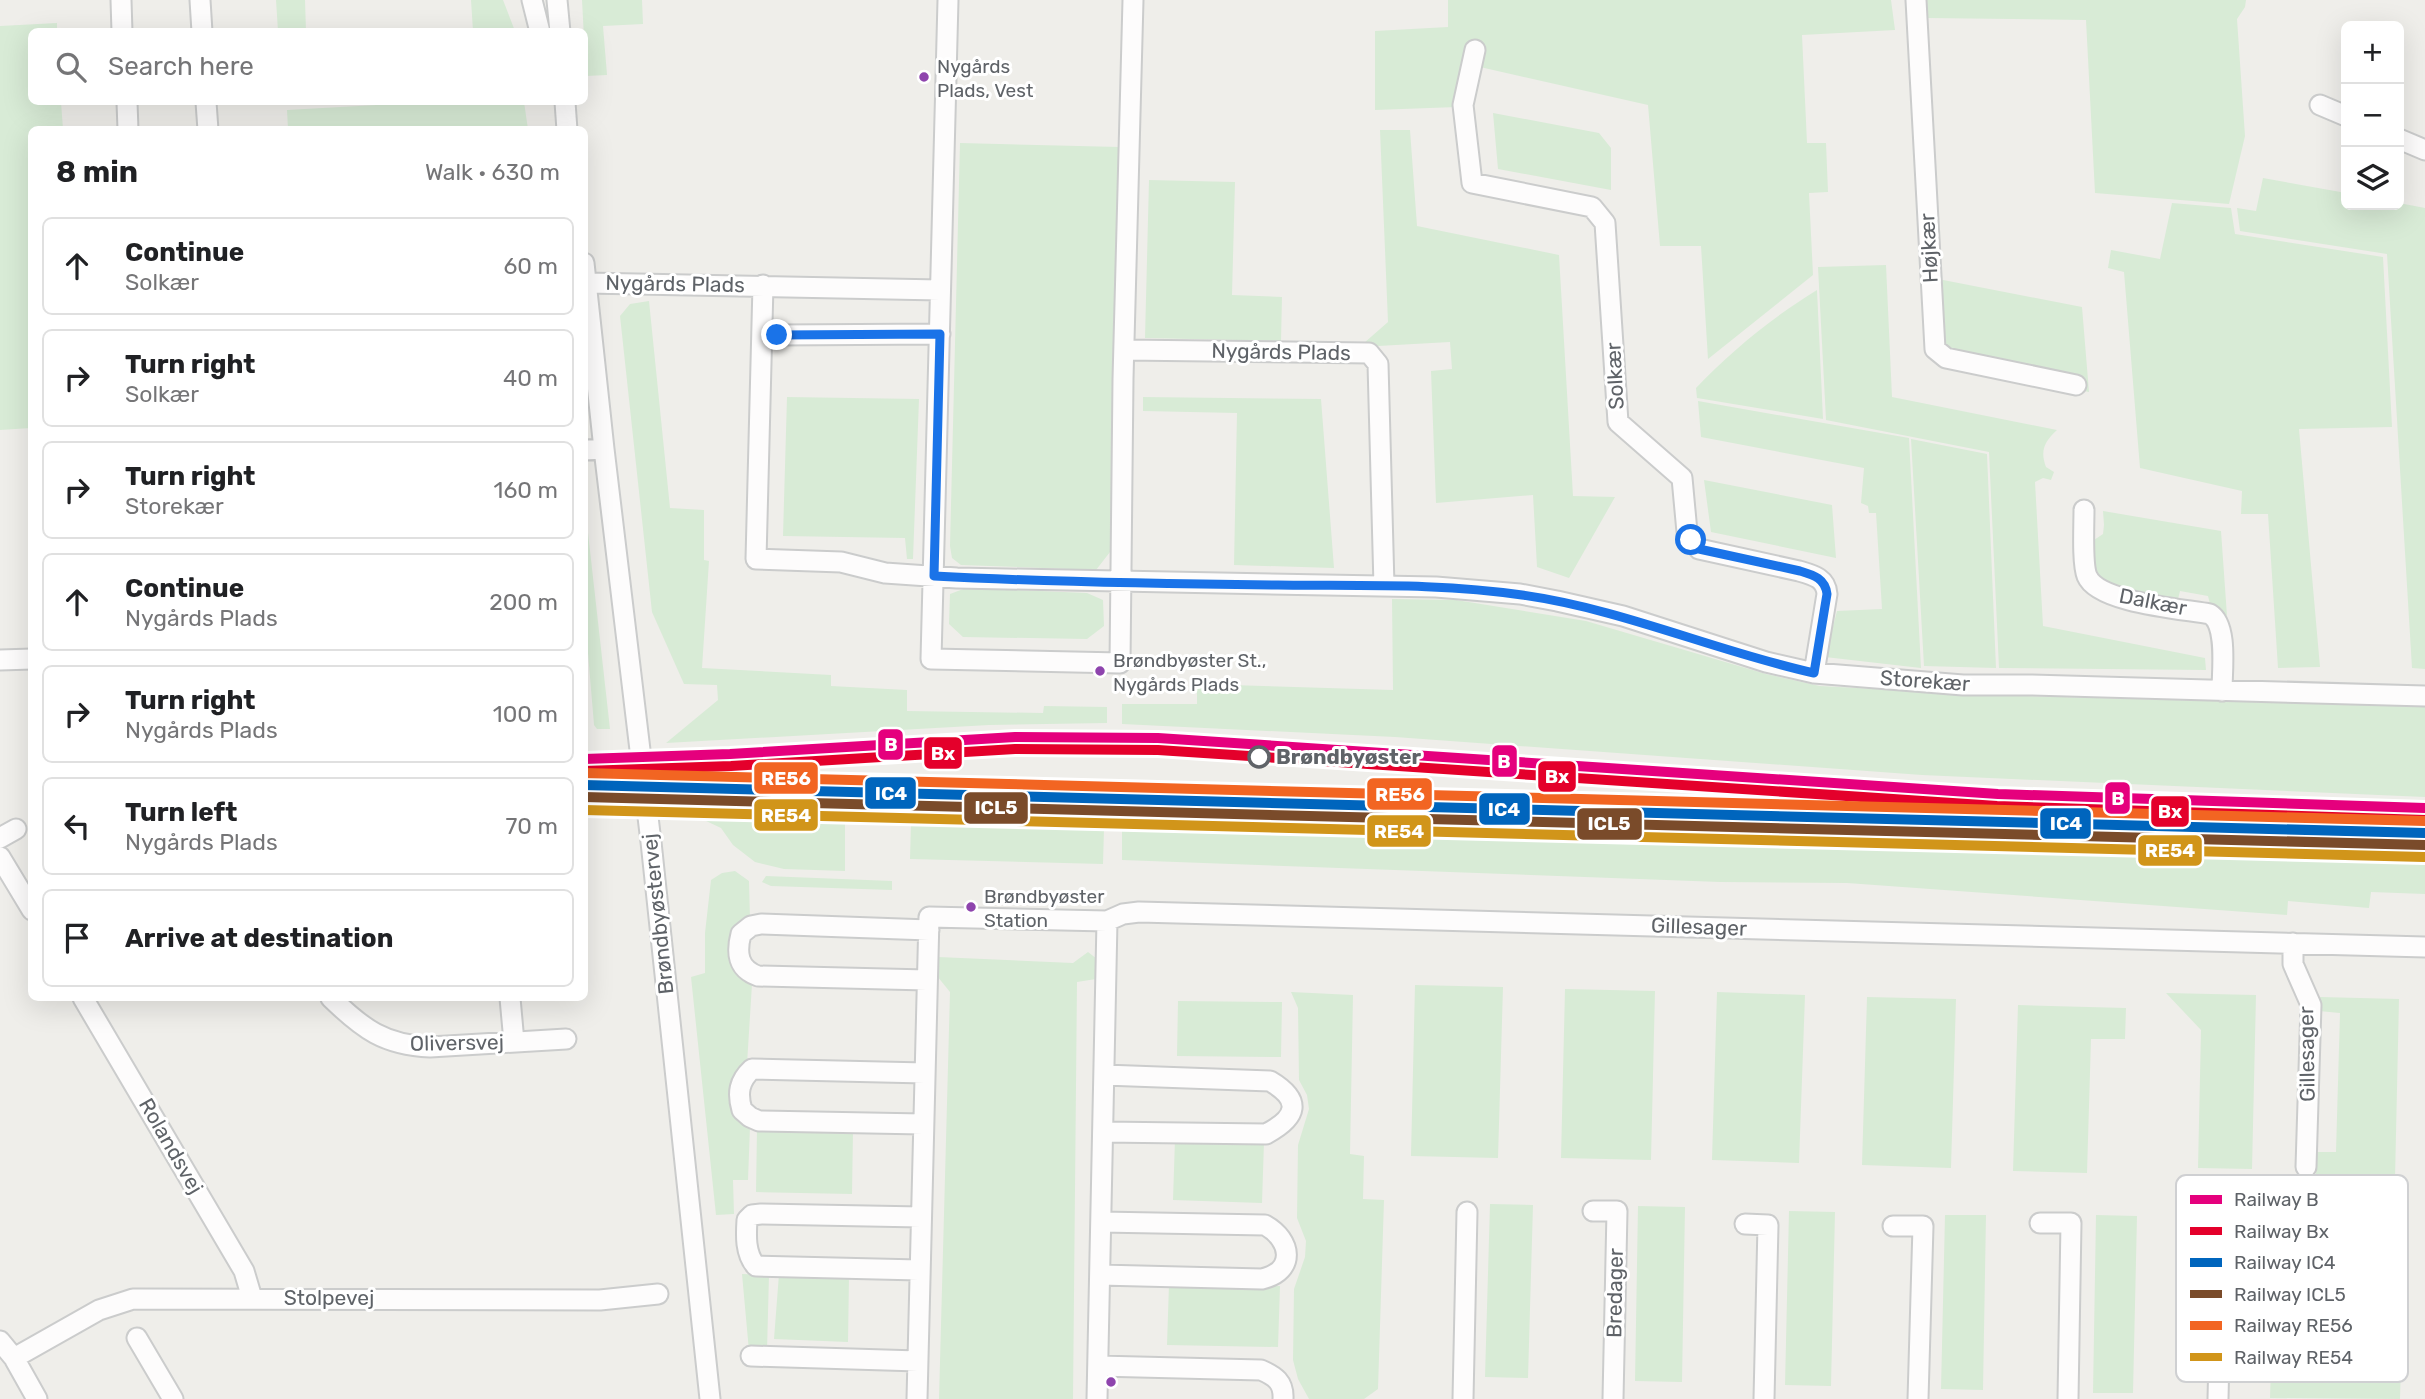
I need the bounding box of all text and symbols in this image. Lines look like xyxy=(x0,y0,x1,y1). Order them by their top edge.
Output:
map controls xyxy=(2341,21,2404,210)
button: + xyxy=(2341,21,2404,84)
search box xyxy=(28,28,588,105)
icon: search xyxy=(52,48,90,86)
text: Search here xyxy=(108,51,254,82)
place label: Nygårds Plads, Vest xyxy=(937,55,1034,102)
marker: Nygårds Plads, Vest xyxy=(917,70,931,84)
button: − xyxy=(2341,84,2404,147)
button: layers xyxy=(2341,147,2404,210)
text: 8 min xyxy=(56,154,138,190)
text: Walk · 630 m xyxy=(425,158,560,186)
street label: Højkær xyxy=(1914,213,1943,283)
text: Continue xyxy=(125,237,244,268)
icon: ahead xyxy=(58,247,96,285)
text: 60 m xyxy=(503,252,558,280)
text: Solkær xyxy=(125,268,199,296)
street label: Nygårds Plads xyxy=(605,270,745,297)
route end xyxy=(761,319,792,350)
street label: Nygårds Plads xyxy=(1211,338,1351,365)
street label: Solkær xyxy=(1600,342,1629,410)
text: Turn right xyxy=(125,349,255,380)
icon: right xyxy=(58,359,96,397)
text: 40 m xyxy=(503,364,558,392)
text: Solkær xyxy=(125,380,199,408)
text: Turn right xyxy=(125,461,255,492)
icon: right xyxy=(58,471,96,509)
text: 160 m xyxy=(494,476,558,504)
text: Storekær xyxy=(125,492,224,520)
route start xyxy=(1675,524,1706,555)
text: Continue xyxy=(125,573,244,604)
icon: ahead xyxy=(58,583,96,621)
street label: Dalkær xyxy=(2117,583,2189,620)
text: 200 m xyxy=(489,588,558,616)
text: Nygårds Plads xyxy=(125,604,278,632)
place label: Brøndbyøster St., Nygårds Plads xyxy=(1113,649,1266,696)
marker: Brøndbyøster St., Nygårds Plads xyxy=(1093,664,1107,678)
street label: Storekær xyxy=(1879,665,1971,696)
text: Turn right xyxy=(125,685,255,716)
icon: right xyxy=(58,695,96,733)
text: 100 m xyxy=(493,700,558,728)
text: Nygårds Plads xyxy=(125,716,278,744)
line badge: B xyxy=(877,728,904,761)
text: B xyxy=(884,733,898,756)
line badge: Bx xyxy=(923,736,963,770)
text: Bx xyxy=(931,742,955,765)
place label: Brøndbyøster xyxy=(1276,744,1421,769)
line badge: B xyxy=(1491,744,1518,778)
marker: Brøndbyøster xyxy=(1248,746,1270,768)
text: B xyxy=(1497,750,1511,773)
line badge: Bx xyxy=(1537,760,1577,793)
line badge: RE56 xyxy=(753,761,819,795)
text: Bx xyxy=(1545,765,1569,788)
text: RE56 xyxy=(761,767,811,790)
line badge: IC4 xyxy=(864,776,917,810)
line badge: RE56 xyxy=(1366,777,1433,811)
line badge: B xyxy=(2104,781,2131,815)
text: IC4 xyxy=(875,782,907,805)
text: RE56 xyxy=(1375,783,1425,806)
text: B xyxy=(2111,787,2125,810)
line badge: ICL5 xyxy=(963,791,1029,825)
line badge: IC4 xyxy=(1478,792,1531,826)
line badge: Bx xyxy=(2150,795,2190,828)
text: ICL5 xyxy=(974,796,1018,819)
text: Turn left xyxy=(125,797,237,828)
line badge: RE54 xyxy=(753,798,819,832)
text: IC4 xyxy=(1488,798,1520,821)
text: Bx xyxy=(2158,800,2182,823)
text: RE54 xyxy=(761,804,811,827)
icon: left xyxy=(58,807,96,845)
line badge: ICL5 xyxy=(1576,807,1643,841)
line badge: IC4 xyxy=(2039,807,2092,840)
text: 70 m xyxy=(506,812,558,840)
text: ICL5 xyxy=(1587,812,1631,835)
text: IC4 xyxy=(2050,812,2082,835)
line badge: RE54 xyxy=(1366,814,1432,848)
text: RE54 xyxy=(1374,820,1424,843)
text: Nygårds Plads xyxy=(125,828,278,856)
street label: Brøndbyøstervej xyxy=(637,832,678,996)
line badge: RE54 xyxy=(2137,834,2203,867)
text: RE54 xyxy=(2145,839,2195,862)
place label: Brøndbyøster Station xyxy=(984,885,1105,932)
marker: Brøndbyøster Station xyxy=(964,900,978,914)
street label: Gillesager xyxy=(1651,912,1747,941)
icon: arrive xyxy=(58,919,96,957)
text: Arrive at destination xyxy=(125,923,393,954)
street label: Gillesager xyxy=(2293,1006,2320,1102)
street label: Oliversvej xyxy=(410,1029,504,1056)
street label: Rolandsvej xyxy=(134,1093,209,1198)
legend xyxy=(2176,1175,2408,1382)
text: Railway B xyxy=(2234,1188,2319,1211)
text: Railway Bx xyxy=(2234,1220,2329,1243)
street label: Bredager xyxy=(1601,1248,1628,1338)
text: Railway IC4 xyxy=(2234,1251,2336,1274)
text: Railway ICL5 xyxy=(2234,1283,2346,1306)
street label: Stolpevej xyxy=(284,1285,374,1310)
text: Railway RE56 xyxy=(2234,1314,2353,1337)
text: Railway RE54 xyxy=(2234,1346,2353,1369)
unlabelled marker xyxy=(1104,1375,1118,1389)

